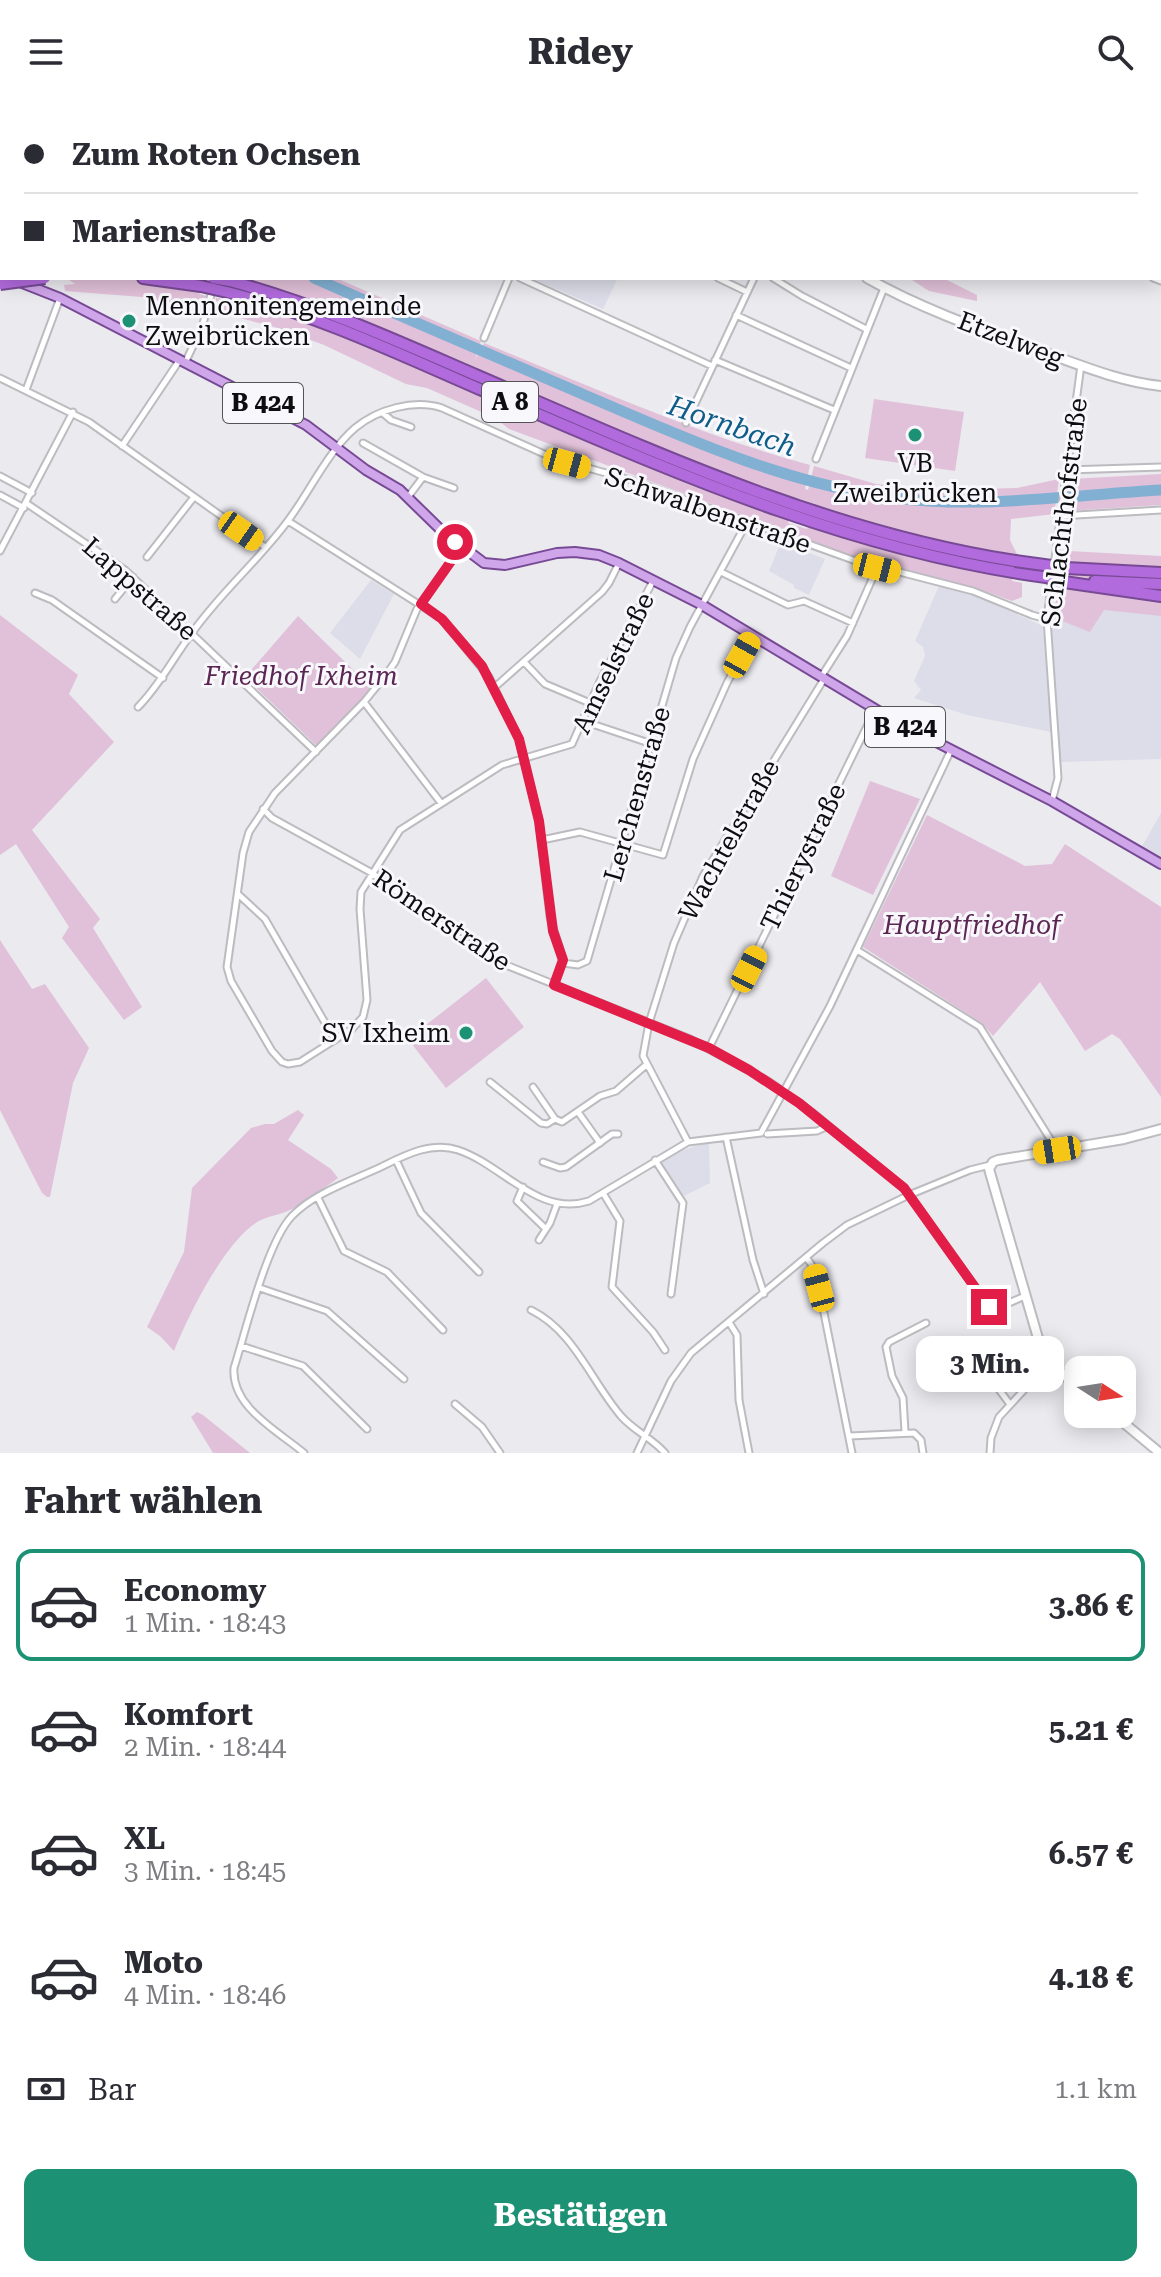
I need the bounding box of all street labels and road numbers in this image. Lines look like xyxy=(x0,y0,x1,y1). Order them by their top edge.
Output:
street label: Etzelweg xyxy=(954,305,1068,373)
road number: A 8 xyxy=(482,382,538,422)
road number: B 424 xyxy=(223,383,303,423)
street label: Schlachthofstraße xyxy=(1035,396,1093,628)
street label: Schwalbenstraße xyxy=(601,461,815,559)
street label: Lappstraße xyxy=(77,531,203,647)
street label: Amselstraße xyxy=(566,588,660,738)
street label: Lerchenstraße xyxy=(598,703,676,885)
road number: B 424 xyxy=(865,707,945,747)
street label: Wachtelstraße xyxy=(672,754,786,926)
street label: Thierystraße xyxy=(754,778,852,936)
street label: Römerstraße xyxy=(368,863,516,977)

